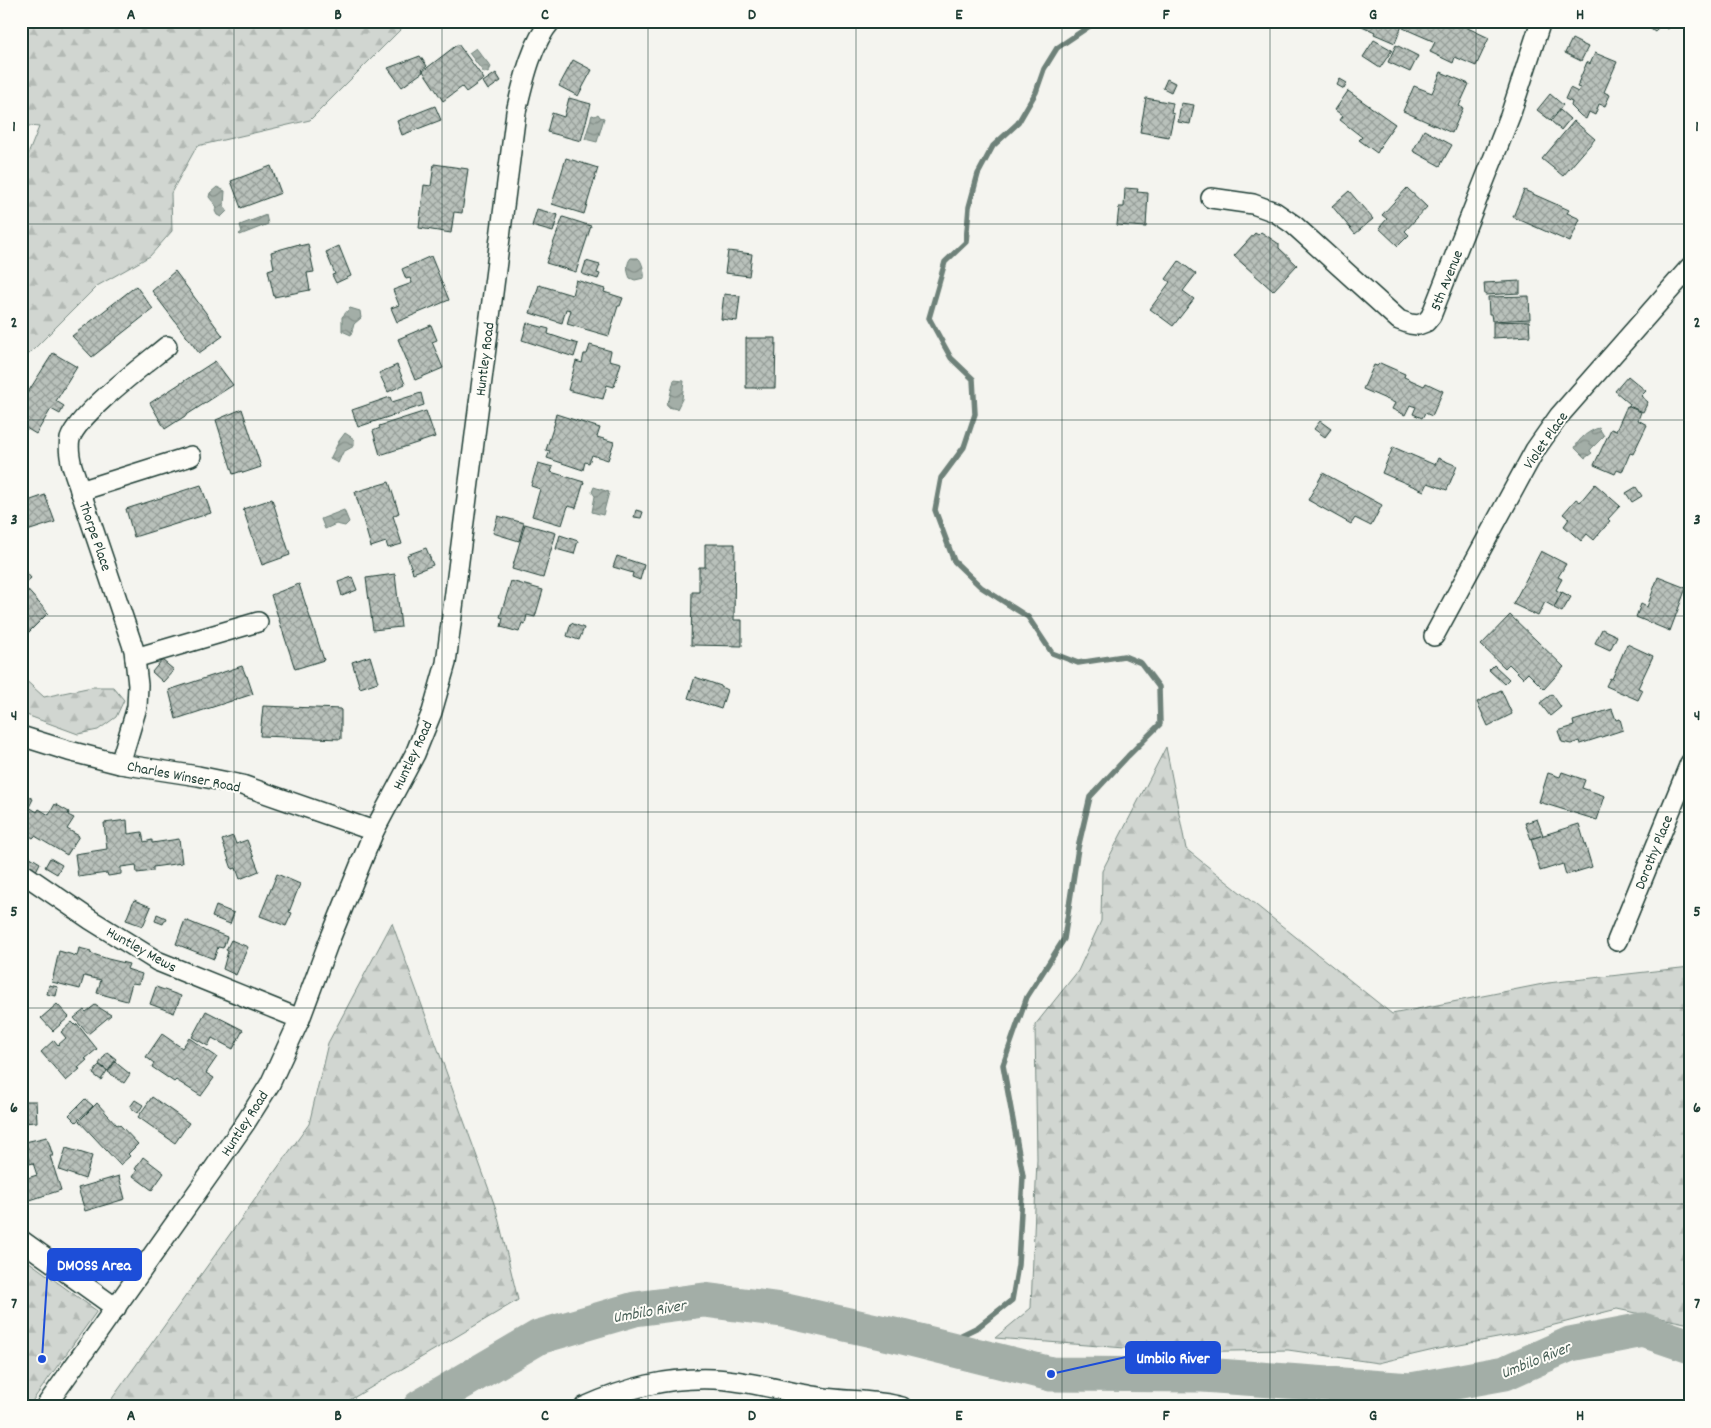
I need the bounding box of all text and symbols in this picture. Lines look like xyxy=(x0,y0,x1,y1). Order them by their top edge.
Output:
text: A xyxy=(127,4,136,27)
text: B xyxy=(334,4,342,27)
text: C xyxy=(541,4,549,27)
text: D xyxy=(748,4,757,27)
text: E xyxy=(955,4,963,27)
text: F xyxy=(1162,4,1170,27)
text: G xyxy=(1369,4,1377,27)
text: H xyxy=(1576,4,1584,27)
text: 1 xyxy=(12,116,16,139)
text: 1 xyxy=(1695,116,1699,139)
street label: 5th Avenue xyxy=(1426,247,1470,314)
text: 2 xyxy=(11,312,18,335)
text: 2 xyxy=(1694,312,1701,335)
street label: Huntley Road xyxy=(471,321,501,397)
street label: Violet Place xyxy=(1519,408,1575,474)
street label: Thorpe Place xyxy=(72,499,116,575)
text: 3 xyxy=(10,509,18,532)
text: 3 xyxy=(1693,509,1701,532)
text: 4 xyxy=(11,705,17,728)
text: 4 xyxy=(1694,705,1700,728)
street label: Huntley Road xyxy=(388,718,439,794)
street label: Charles Winser Road xyxy=(125,756,242,800)
street label: Dorothy Place xyxy=(1630,812,1680,893)
text: 5 xyxy=(10,901,18,924)
text: 5 xyxy=(1693,901,1701,924)
street label: Huntley Mews xyxy=(102,922,180,979)
street label: Huntley Road xyxy=(216,1087,275,1161)
text: 6 xyxy=(10,1097,18,1120)
text: 6 xyxy=(1693,1097,1701,1120)
callout: DMOSS Area xyxy=(48,1249,141,1280)
text: DMOSS Area xyxy=(57,1255,132,1278)
text: 7 xyxy=(11,1293,17,1316)
text: 7 xyxy=(1694,1293,1700,1316)
water label: Umbilo River xyxy=(611,1294,690,1330)
water label: Umbilo River xyxy=(1498,1336,1576,1386)
callout: Umbilo River xyxy=(1126,1342,1220,1373)
text: Umbilo River xyxy=(1136,1348,1211,1371)
text: A xyxy=(127,1405,136,1428)
text: B xyxy=(334,1405,342,1428)
text: C xyxy=(541,1405,549,1428)
text: D xyxy=(748,1405,757,1428)
text: E xyxy=(955,1405,963,1428)
text: F xyxy=(1162,1405,1170,1428)
text: G xyxy=(1369,1405,1377,1428)
text: H xyxy=(1576,1405,1584,1428)

